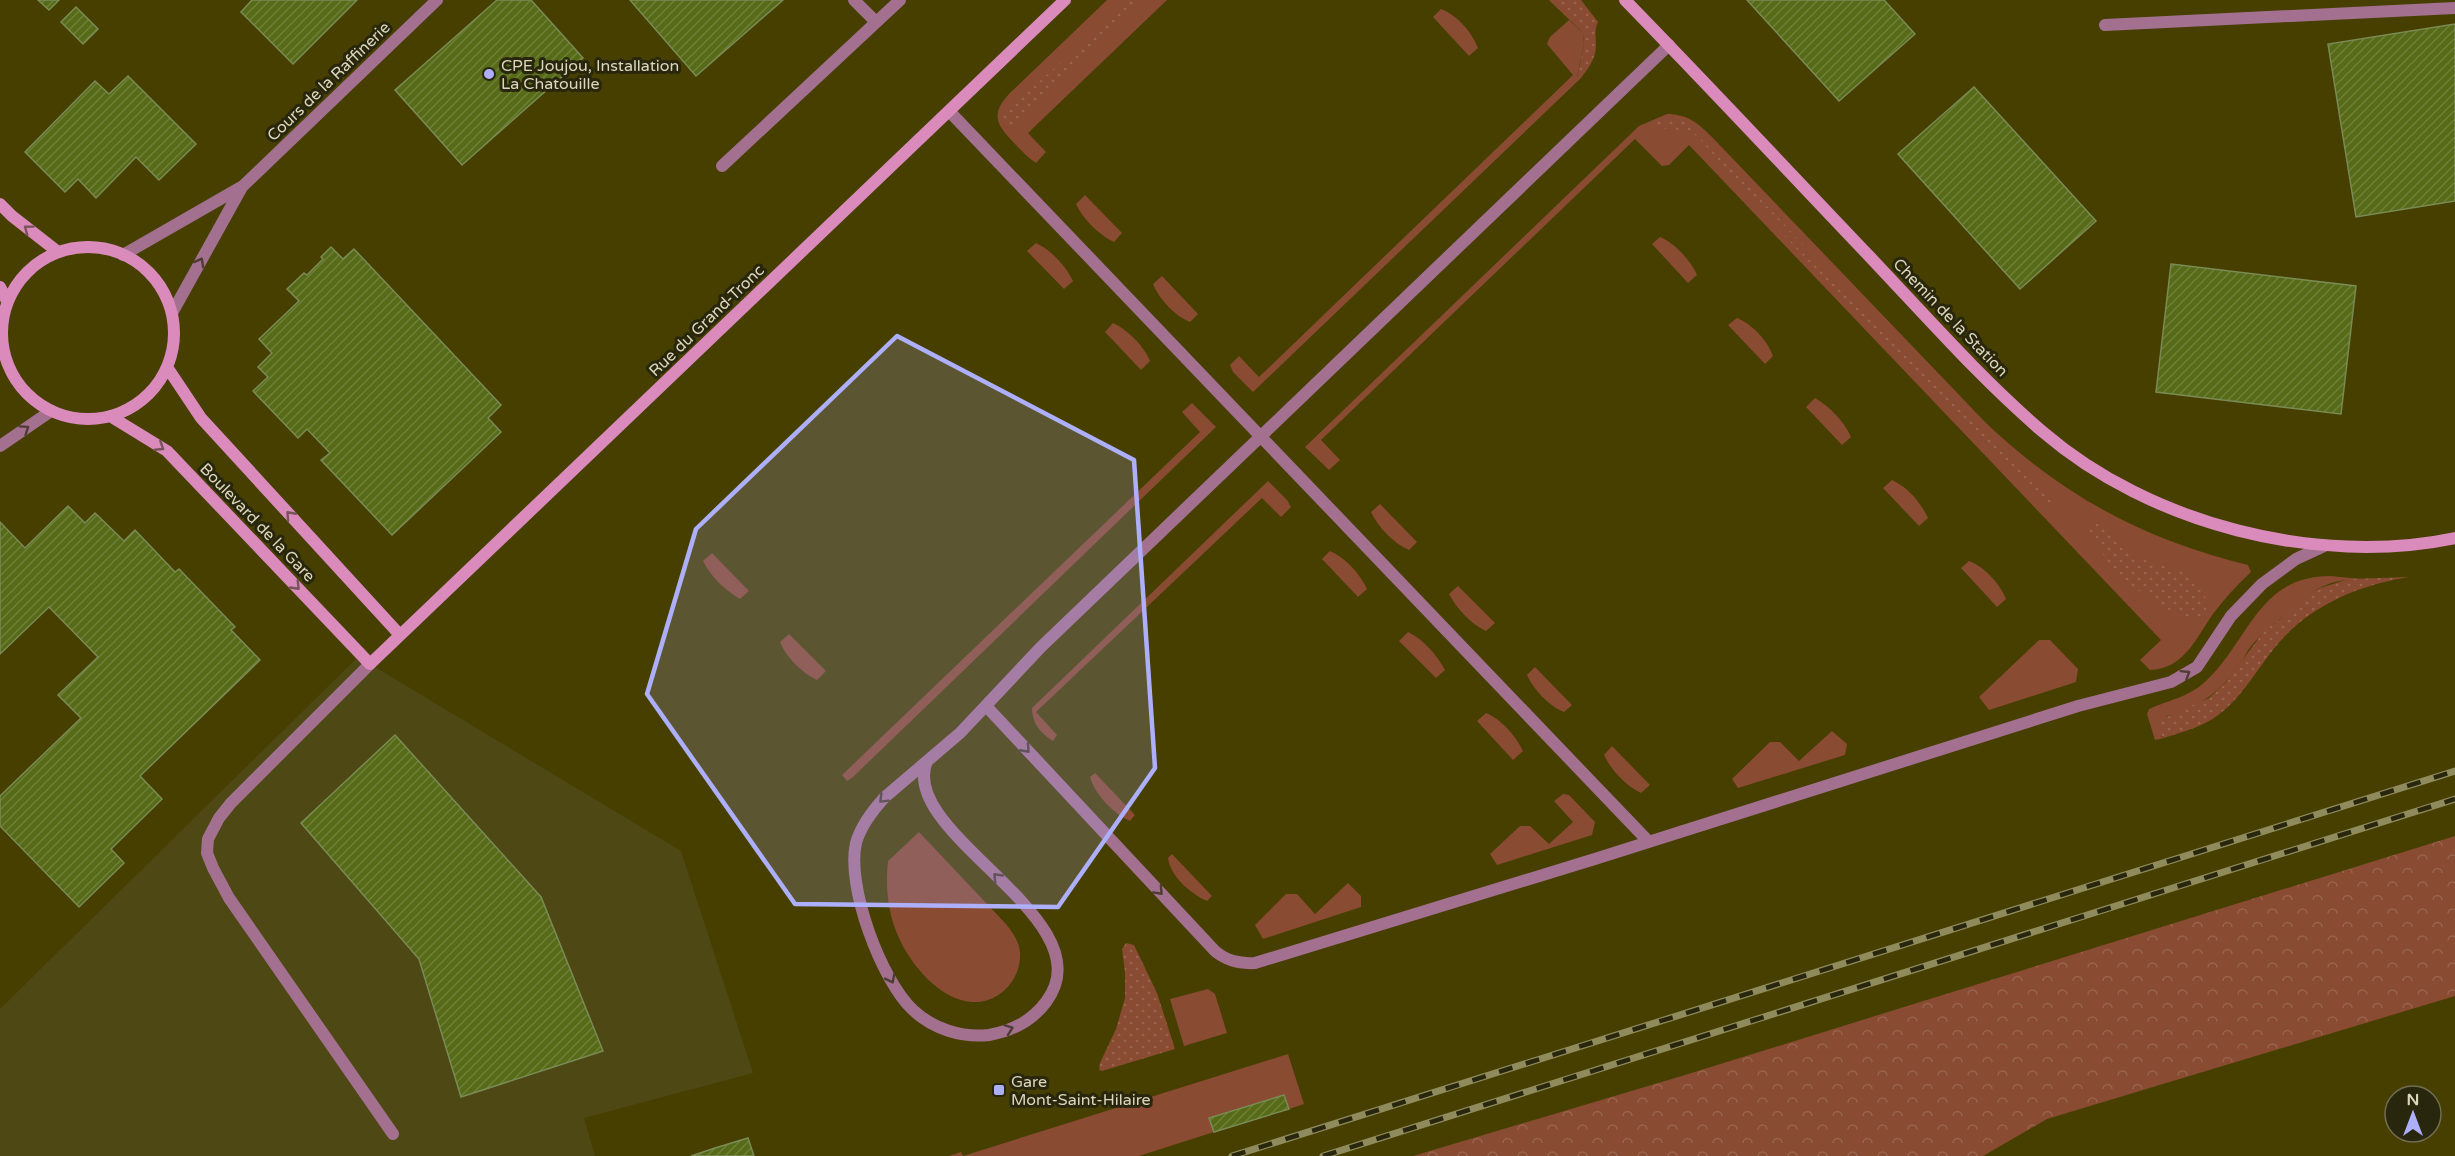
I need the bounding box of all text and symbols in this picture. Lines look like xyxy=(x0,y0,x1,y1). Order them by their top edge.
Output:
street label: Cours de la Raffinerie xyxy=(263,18,394,146)
place label: CPE Joujou, Installation La Chatouille xyxy=(501,56,679,94)
marker: CPE Joujou, Installation La Chatouille xyxy=(482,67,496,81)
one-way arrow xyxy=(24,225,35,236)
street label: Chemin de la Station xyxy=(1889,254,2012,381)
one-way arrow xyxy=(193,258,205,268)
street label: Rue du Grand-Tronc xyxy=(645,261,769,381)
one-way arrow xyxy=(19,425,30,436)
one-way arrow xyxy=(153,440,164,451)
street label: Boulevard de la Gare xyxy=(195,459,319,586)
one-way arrow xyxy=(286,511,297,521)
one-way arrow xyxy=(289,580,300,590)
one-way arrow xyxy=(2179,671,2190,682)
one-way arrow xyxy=(1019,742,1030,753)
one-way arrow xyxy=(879,793,890,803)
one-way arrow xyxy=(994,873,1005,884)
one-way arrow xyxy=(1152,884,1163,895)
one-way arrow xyxy=(884,973,895,983)
one-way arrow xyxy=(1003,1024,1014,1036)
place label: Gare Mont-Saint-Hilaire xyxy=(1011,1072,1151,1110)
marker: Gare Mont-Saint-Hilaire xyxy=(992,1083,1006,1097)
north arrow xyxy=(2383,1084,2443,1144)
text: N xyxy=(2407,1090,2419,1110)

